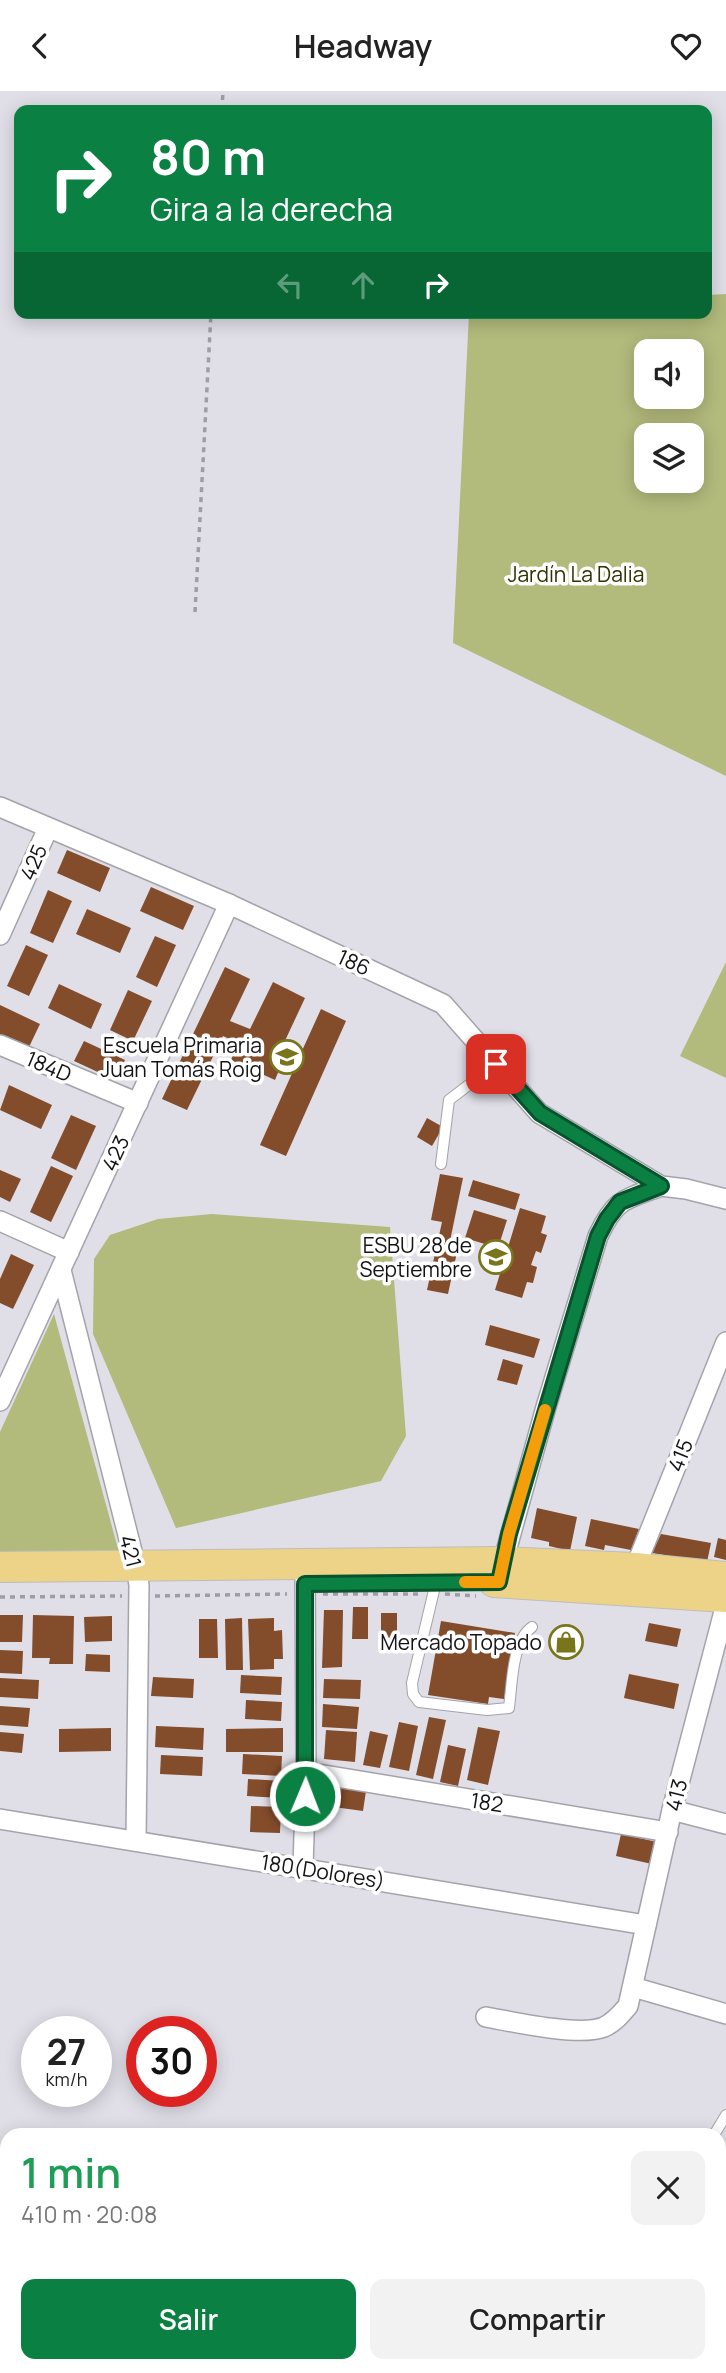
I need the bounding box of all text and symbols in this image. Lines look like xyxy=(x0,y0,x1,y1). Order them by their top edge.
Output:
text: Headway xyxy=(294,24,432,68)
icon: back xyxy=(21,27,59,65)
icon: heart xyxy=(667,27,705,65)
text: 80 m xyxy=(150,123,266,190)
icon: right xyxy=(35,133,126,224)
text: Gira a la derecha xyxy=(150,187,393,231)
icon: left xyxy=(271,266,309,304)
icon: ahead xyxy=(344,266,382,304)
icon: right xyxy=(417,266,455,304)
map controls xyxy=(634,339,704,493)
button: sound xyxy=(634,339,704,409)
button: layers xyxy=(634,423,704,493)
park label: Jardín La Dalia xyxy=(508,560,644,588)
street label: 425 xyxy=(13,840,53,884)
street label: 186 xyxy=(333,942,375,982)
place label: Escuela Primaria Juan Tomás Roig xyxy=(100,1031,262,1083)
pin xyxy=(466,1034,526,1094)
school or university icon: Escuela Primaria Juan Tomás Roig xyxy=(268,1038,306,1076)
street label: 184D xyxy=(22,1044,76,1088)
icon: arrive xyxy=(477,1045,515,1083)
street label: 423 xyxy=(95,1131,135,1175)
place label: ESBU 28 de Septiembre xyxy=(360,1231,472,1283)
school or university icon: ESBU 28 de Septiembre xyxy=(477,1238,515,1276)
street label: 415 xyxy=(661,1435,699,1475)
street label: 421 xyxy=(113,1532,149,1570)
shop icon: Mercado Topado xyxy=(547,1623,585,1661)
place label: Mercado Topado xyxy=(380,1628,542,1656)
position arrow xyxy=(268,1759,342,1833)
street label: 413 xyxy=(659,1776,693,1814)
street label: 182 xyxy=(469,1786,505,1818)
street label: 180(Dolores) xyxy=(259,1847,387,1895)
speed limit sign: 30 xyxy=(126,2016,217,2107)
text: 27 xyxy=(47,2028,86,2076)
text: km/h xyxy=(46,2067,87,2091)
text: 1 min xyxy=(21,2143,121,2201)
button: close xyxy=(631,2151,705,2225)
text: 410 m · 20:08 xyxy=(21,2198,157,2230)
button: Salir xyxy=(21,2279,356,2359)
button: Compartir xyxy=(370,2279,705,2359)

